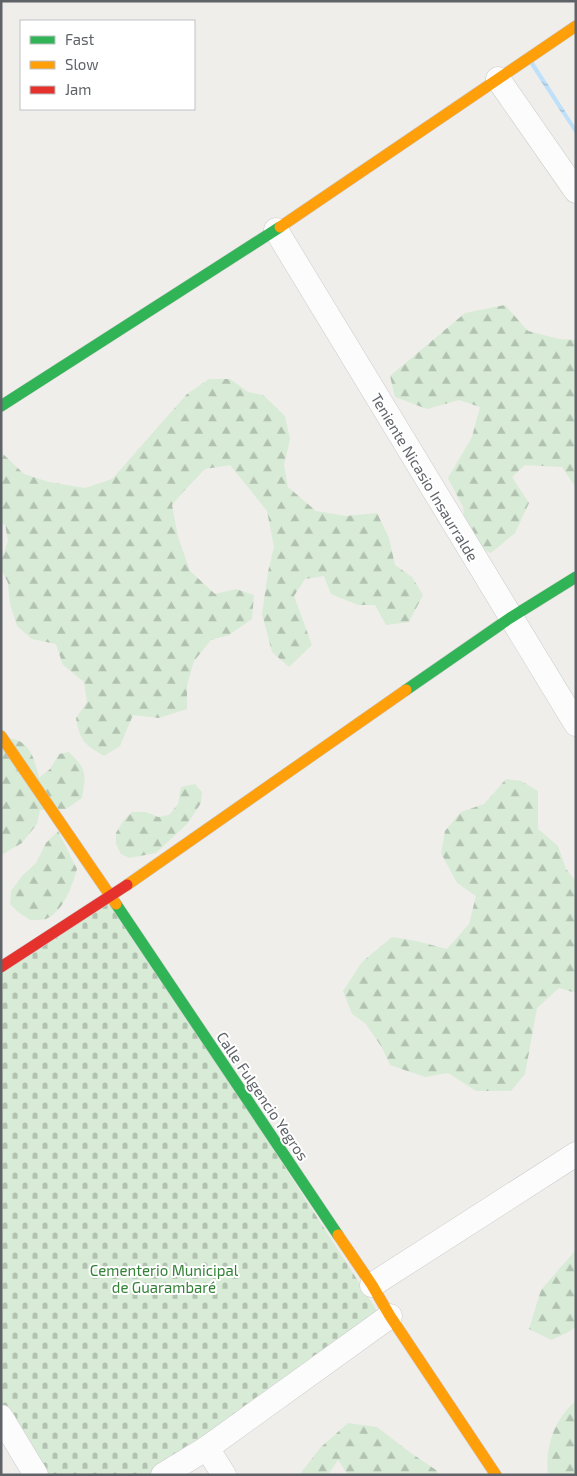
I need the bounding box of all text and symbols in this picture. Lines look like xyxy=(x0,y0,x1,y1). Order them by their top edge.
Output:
legend xyxy=(20,20,195,110)
text: Fast xyxy=(65,30,95,48)
text: Slow xyxy=(65,55,99,73)
text: Jam xyxy=(65,80,91,98)
street label: Teniente Nicasio Insaurralde xyxy=(368,390,482,564)
street label: Calle Fulgencio Yegros xyxy=(213,1028,313,1164)
park label: Cementerio Municipal de Guarambaré xyxy=(90,1261,239,1296)

